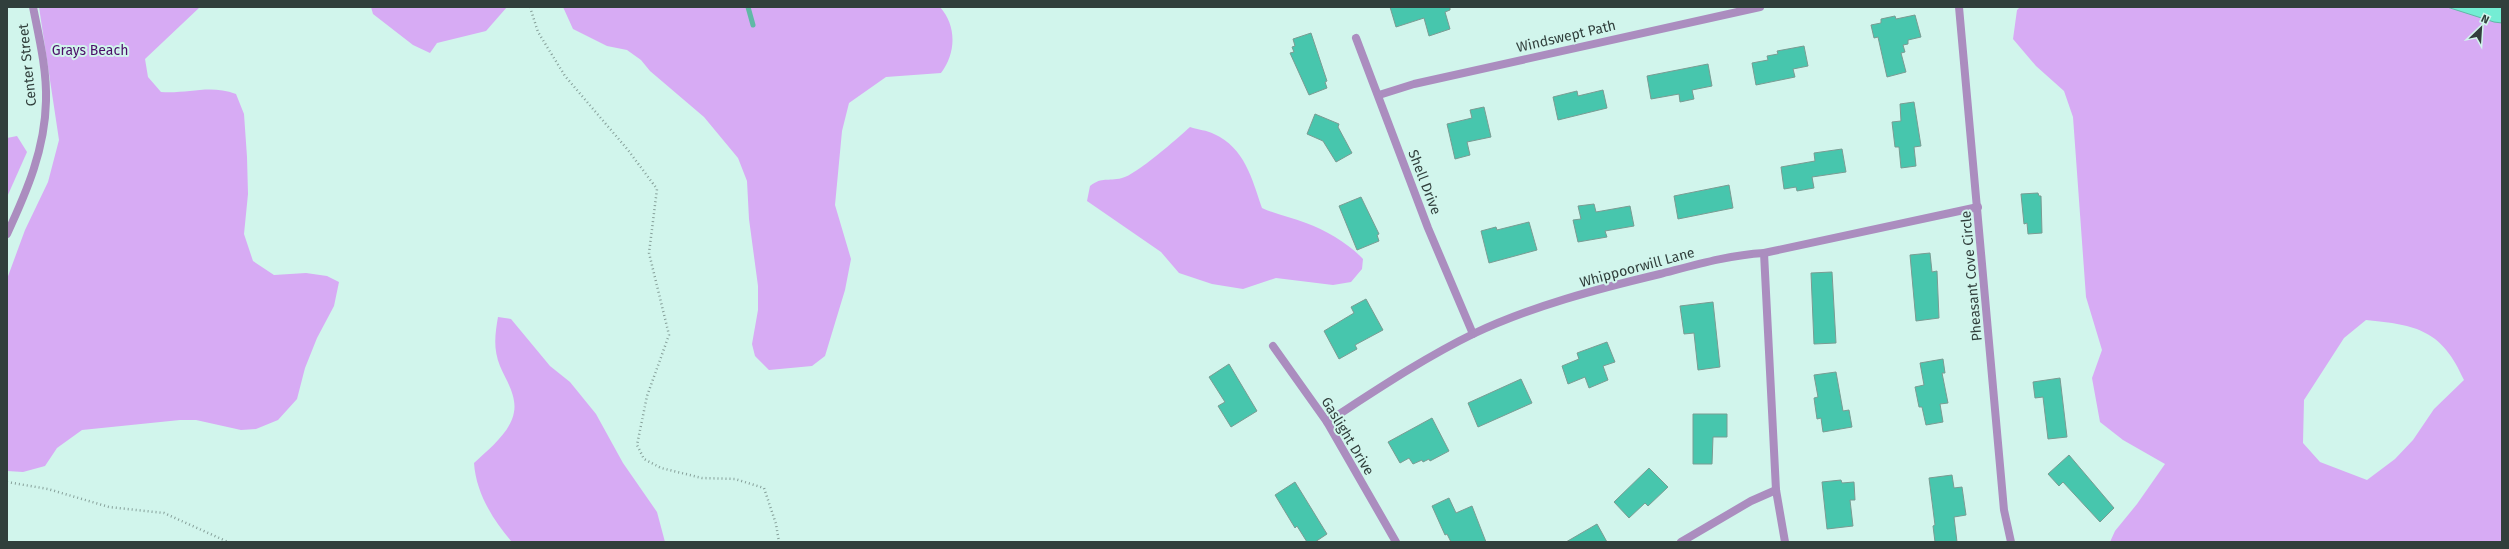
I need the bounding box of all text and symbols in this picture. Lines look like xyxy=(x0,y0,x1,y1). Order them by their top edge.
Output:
north arrow xyxy=(2461,8,2501,48)
text: N xyxy=(2479,12,2491,27)
street label: Windswept Path xyxy=(1515,17,1617,56)
street label: Center Street xyxy=(15,22,40,107)
park label: Grays Beach xyxy=(52,42,128,59)
street label: Shell Drive xyxy=(1404,147,1445,217)
street label: Pheasant Cove Circle xyxy=(1957,210,1986,342)
street label: Whippoorwill Lane xyxy=(1578,244,1696,291)
street label: Gaslight Drive xyxy=(1318,394,1378,478)

